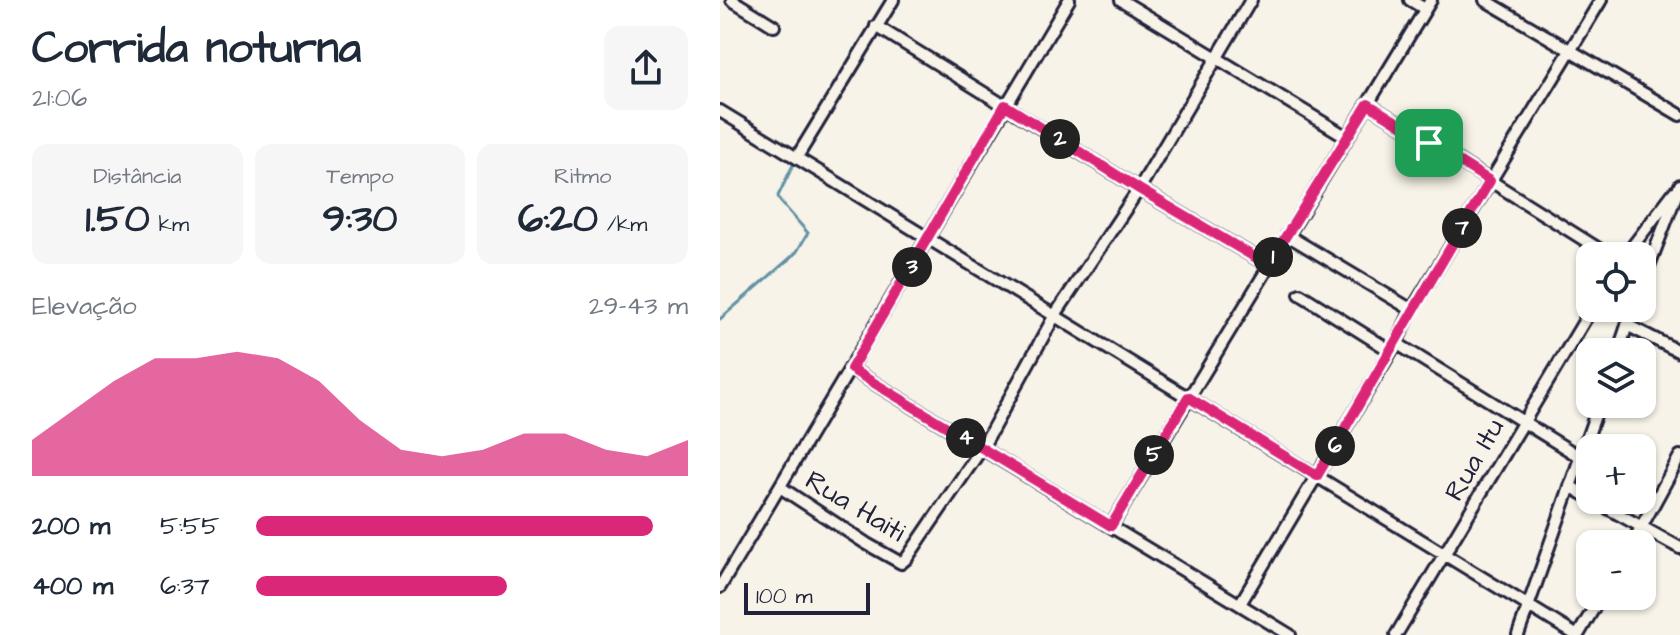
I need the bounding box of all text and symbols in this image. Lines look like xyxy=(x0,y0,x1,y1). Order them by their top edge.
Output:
text: Corrida noturna xyxy=(32,19,361,80)
button: share xyxy=(604,26,688,110)
text: 21:06 xyxy=(32,80,87,116)
pin xyxy=(1395,109,1463,177)
pin: 2 xyxy=(1040,119,1080,159)
icon: arrive xyxy=(1407,121,1451,165)
text: 2 xyxy=(1054,123,1066,154)
text: Distância xyxy=(93,161,181,192)
text: Tempo xyxy=(326,161,394,192)
text: Ritmo xyxy=(554,161,611,192)
text: 1.50 xyxy=(85,192,150,247)
text: 9:30 xyxy=(322,192,398,247)
text: 6:20 xyxy=(518,192,598,247)
pin: 7 xyxy=(1442,208,1482,248)
text: km xyxy=(150,209,189,240)
text: /km xyxy=(598,209,647,240)
text: 7 xyxy=(1455,212,1469,243)
pin: 1 xyxy=(1253,237,1293,277)
text: 1 xyxy=(1272,241,1274,272)
map controls xyxy=(1576,242,1656,610)
button: locate xyxy=(1576,242,1656,322)
pin: 3 xyxy=(892,247,932,287)
text: 3 xyxy=(906,251,918,282)
text: Elevação xyxy=(32,288,137,324)
text: 29–43 m xyxy=(589,288,688,324)
button: layers xyxy=(1576,338,1656,418)
street label: Rua Itu xyxy=(1435,411,1514,508)
pin: 4 xyxy=(946,418,986,458)
text: 4 xyxy=(959,422,973,453)
pin: 6 xyxy=(1315,426,1355,466)
text: 6 xyxy=(1328,430,1342,461)
button: + xyxy=(1576,434,1656,514)
pin: 5 xyxy=(1134,435,1174,475)
text: 5 xyxy=(1146,439,1162,470)
street label: Rua Haiti xyxy=(798,461,913,551)
text: 200 m xyxy=(32,508,110,544)
text: 5:55 xyxy=(160,508,220,544)
button: − xyxy=(1576,530,1656,610)
text: 400 m xyxy=(32,568,113,604)
text: 6:37 xyxy=(160,568,210,604)
scale bar xyxy=(744,579,870,615)
text: 100 m xyxy=(756,581,813,612)

